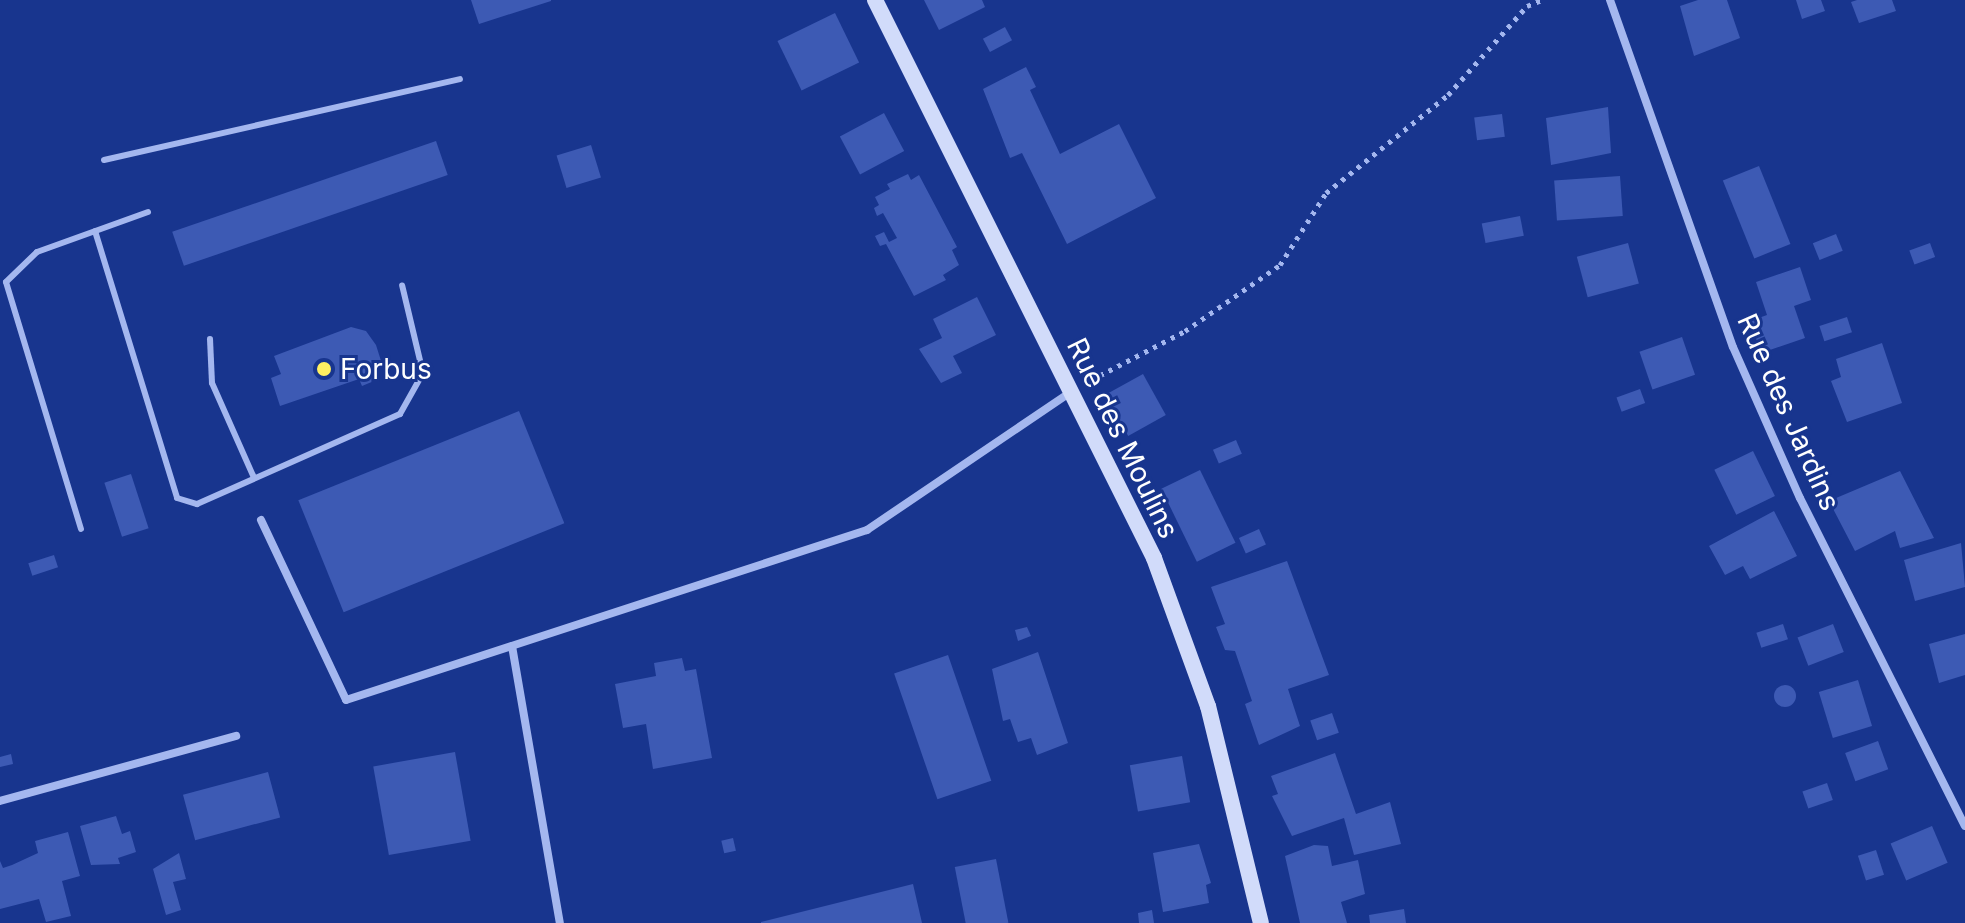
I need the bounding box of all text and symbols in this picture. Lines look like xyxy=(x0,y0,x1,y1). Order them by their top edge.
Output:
street label: Rue des Jardins xyxy=(1731,308,1847,516)
street label: Rue des Moulins xyxy=(1060,332,1186,544)
place label: Forbus xyxy=(340,352,432,386)
marker: Forbus xyxy=(315,360,333,378)

